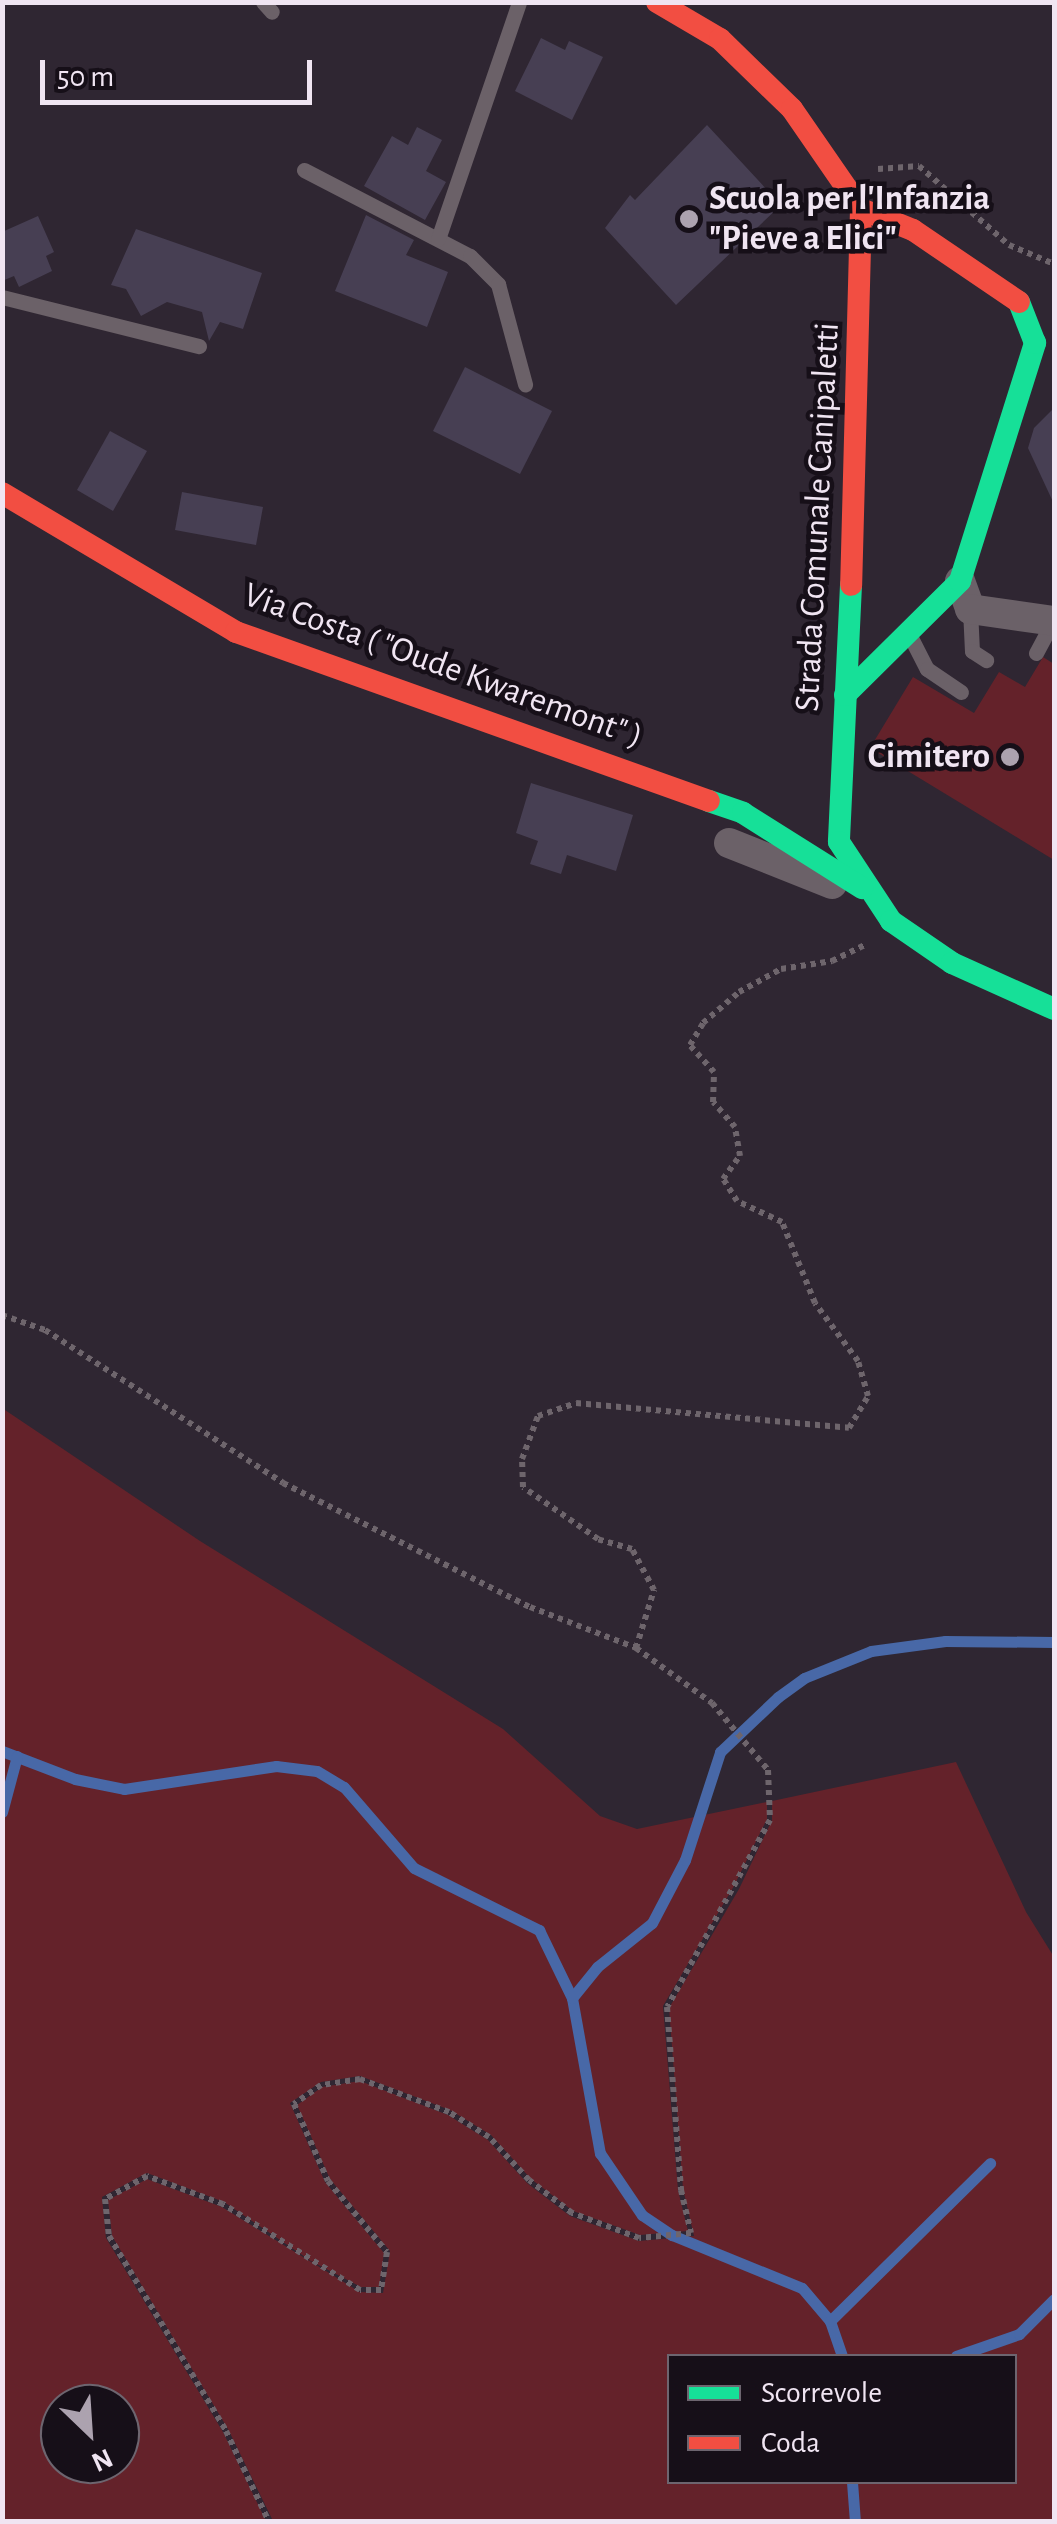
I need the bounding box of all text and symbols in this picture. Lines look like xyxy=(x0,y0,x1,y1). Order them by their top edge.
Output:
scale bar xyxy=(45,40,318,102)
text: 50 m xyxy=(57,62,114,92)
place label: Scuola per l'Infanzia "Pieve a Elici" xyxy=(709,178,990,260)
marker: Scuola per l'Infanzia "Pieve a Elici" xyxy=(678,208,700,230)
street label: Strada Comunale Canipaletti xyxy=(787,321,849,713)
street label: Via Costa ( "Oude Kwaremont" ) xyxy=(238,574,648,758)
place label: Cimitero xyxy=(868,736,990,778)
marker: Cimitero xyxy=(999,746,1021,768)
legend xyxy=(667,2354,1017,2484)
text: Scorrevole xyxy=(761,2378,882,2408)
north arrow xyxy=(40,2384,140,2484)
text: Coda xyxy=(761,2428,820,2458)
text: N xyxy=(87,2443,117,2476)

